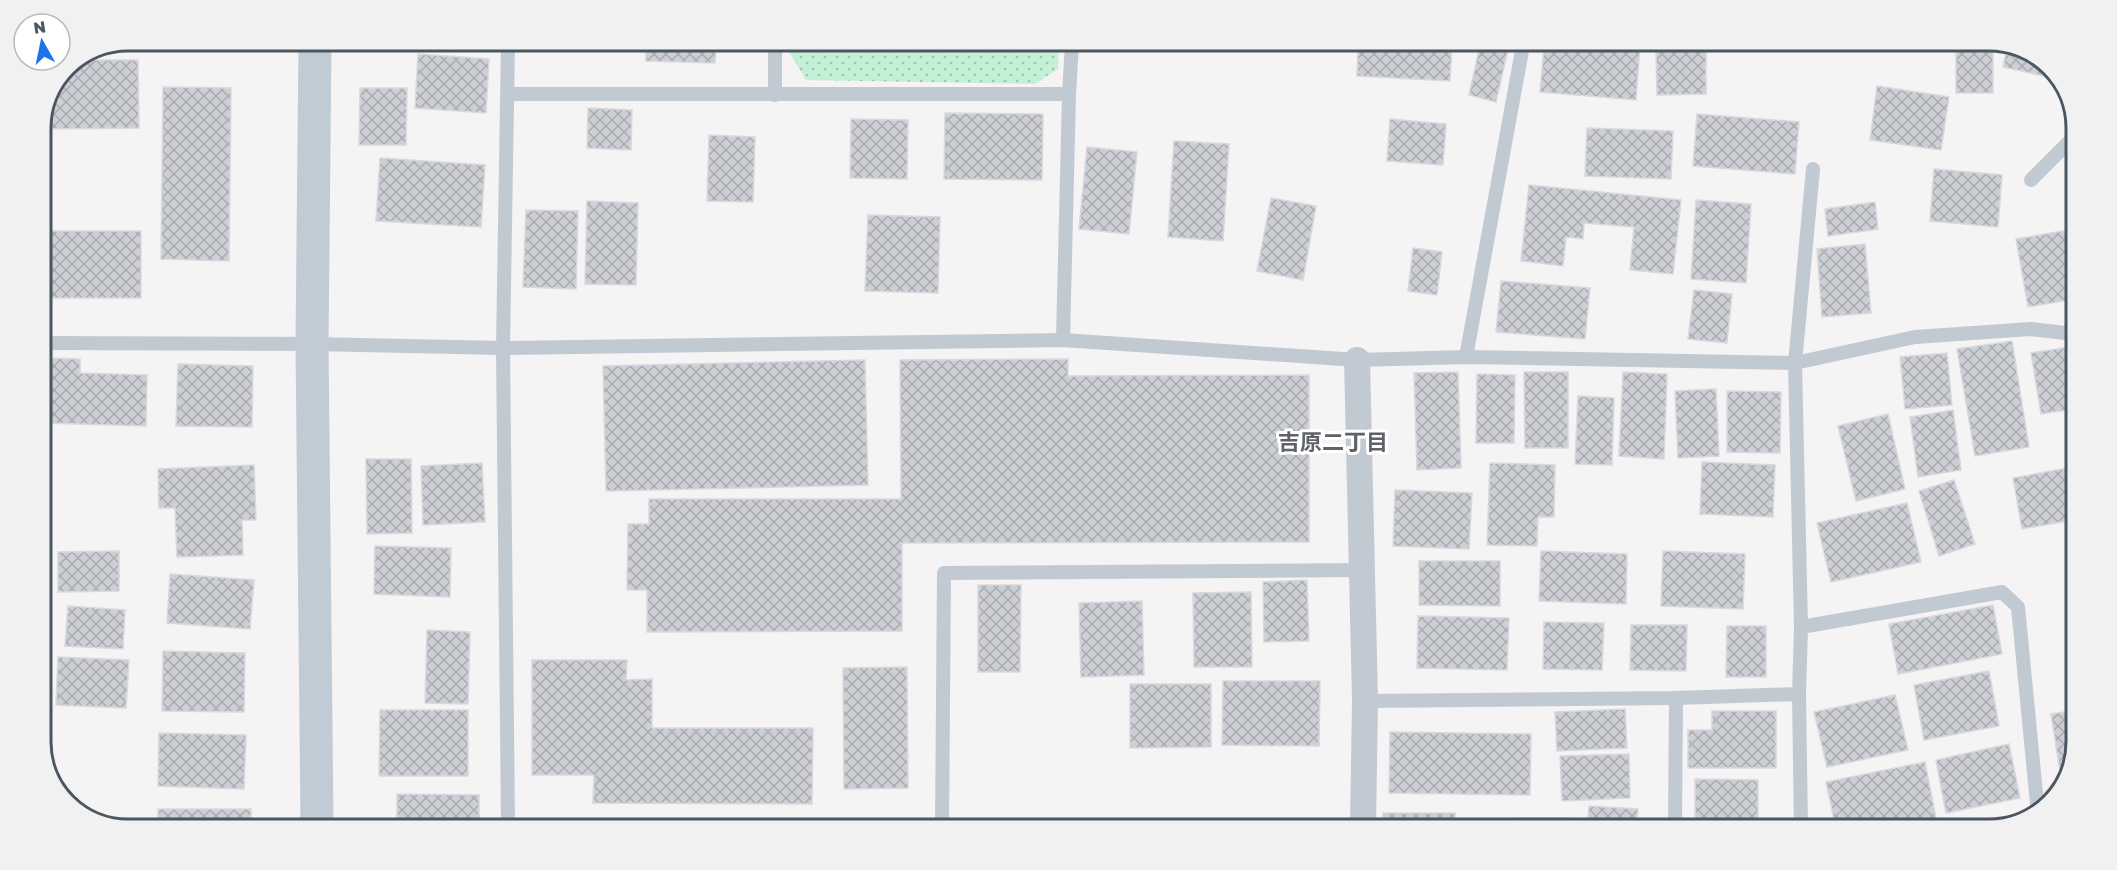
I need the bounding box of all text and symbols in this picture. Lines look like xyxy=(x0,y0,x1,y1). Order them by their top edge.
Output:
north arrow xyxy=(12,12,72,72)
text: N xyxy=(32,16,47,38)
district label: 吉原二丁目 xyxy=(1278,428,1388,455)

